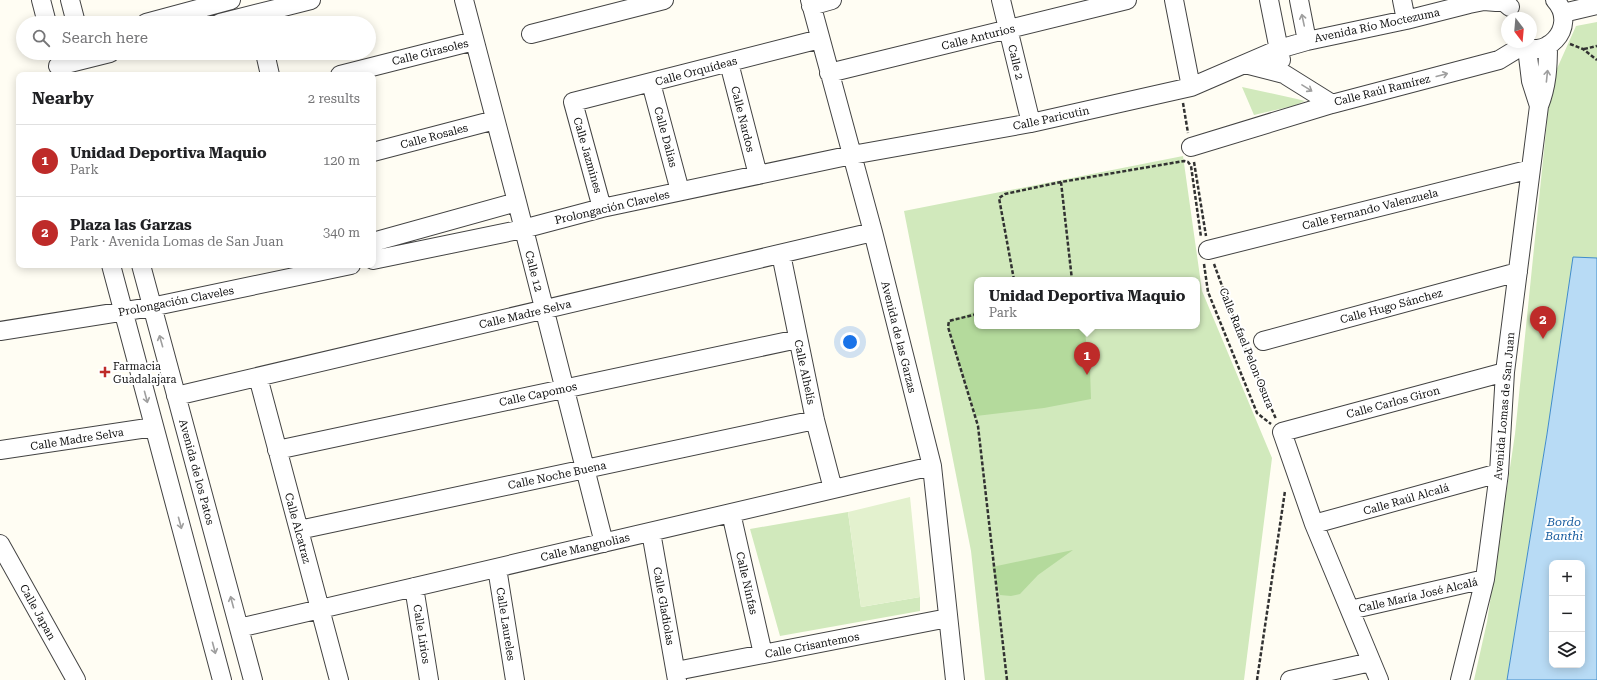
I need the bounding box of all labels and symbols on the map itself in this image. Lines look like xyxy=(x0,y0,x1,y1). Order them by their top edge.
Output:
street label: Avenida Río Moctezuma xyxy=(1313,6,1441,45)
north arrow xyxy=(1501,12,1537,48)
one-way arrow xyxy=(1298,14,1306,27)
street label: Calle Anturios xyxy=(940,22,1016,53)
street label: Calle Girasoles xyxy=(390,37,470,68)
street label: Calle 2 xyxy=(1005,43,1026,81)
street label: Calle Orquídeas xyxy=(654,54,738,89)
one-way arrow xyxy=(1543,70,1551,83)
one-way arrow xyxy=(1435,71,1448,78)
street label: Calle Raúl Ramírez xyxy=(1333,72,1432,109)
one-way arrow xyxy=(1301,84,1312,93)
street label: Calle Nardos xyxy=(728,85,757,153)
street label: Calle Paricutin xyxy=(1012,104,1091,133)
street label: Calle Dalias xyxy=(651,105,680,169)
street label: Calle Jazmines xyxy=(570,116,605,195)
street label: Calle Rosales xyxy=(399,121,469,152)
street label: Calle Fernando Valenzuela xyxy=(1301,186,1439,233)
street label: Prolongación Claveles xyxy=(553,188,671,227)
street label: Calle 12 xyxy=(522,249,545,293)
street label: Avenida de las Garzas xyxy=(878,280,919,394)
street label: Prolongación Claveles xyxy=(117,284,235,319)
street label: Calle Rafael Pelon Osura xyxy=(1216,286,1277,410)
street label: Calle Hugo Sánchez xyxy=(1339,287,1444,326)
street label: Calle Madre Selva xyxy=(478,298,573,331)
pin: 2 xyxy=(1530,306,1556,339)
your location xyxy=(840,332,860,352)
street label: Avenida Lomas de San Juan xyxy=(1492,332,1517,480)
one-way arrow xyxy=(157,335,164,348)
street label: Calle Alhelís xyxy=(791,338,818,406)
pin: 1 xyxy=(1074,342,1100,375)
place label: Farmacia Guadalajara xyxy=(113,360,177,386)
marker: Farmacia Guadalajara xyxy=(100,367,110,377)
street label: Calle Capomos xyxy=(498,380,578,409)
street label: Calle Carlos Giron xyxy=(1345,384,1441,421)
one-way arrow xyxy=(143,391,150,404)
street label: Avenida de los Patos xyxy=(176,418,217,526)
street label: Calle Madre Selva xyxy=(29,426,125,453)
street label: Calle Noche Buena xyxy=(507,459,607,492)
street label: Calle Raúl Alcalá xyxy=(1362,481,1451,518)
street label: Calle Alcatraz xyxy=(282,491,313,565)
water label: Bordo Banthi xyxy=(1544,515,1583,543)
one-way arrow xyxy=(177,516,184,529)
street label: Calle Mangnolias xyxy=(539,531,631,564)
street label: Calle Ninfas xyxy=(733,550,760,616)
street label: Calle Gladiolas xyxy=(650,566,677,646)
street label: Calle María José Alcalá xyxy=(1357,575,1479,616)
street label: Calle Japan xyxy=(17,582,58,642)
street label: Calle Laureles xyxy=(493,586,518,662)
one-way arrow xyxy=(227,596,235,609)
street label: Calle Lirios xyxy=(410,604,433,665)
street label: Calle Crisantemos xyxy=(764,630,860,661)
one-way arrow xyxy=(210,642,218,655)

